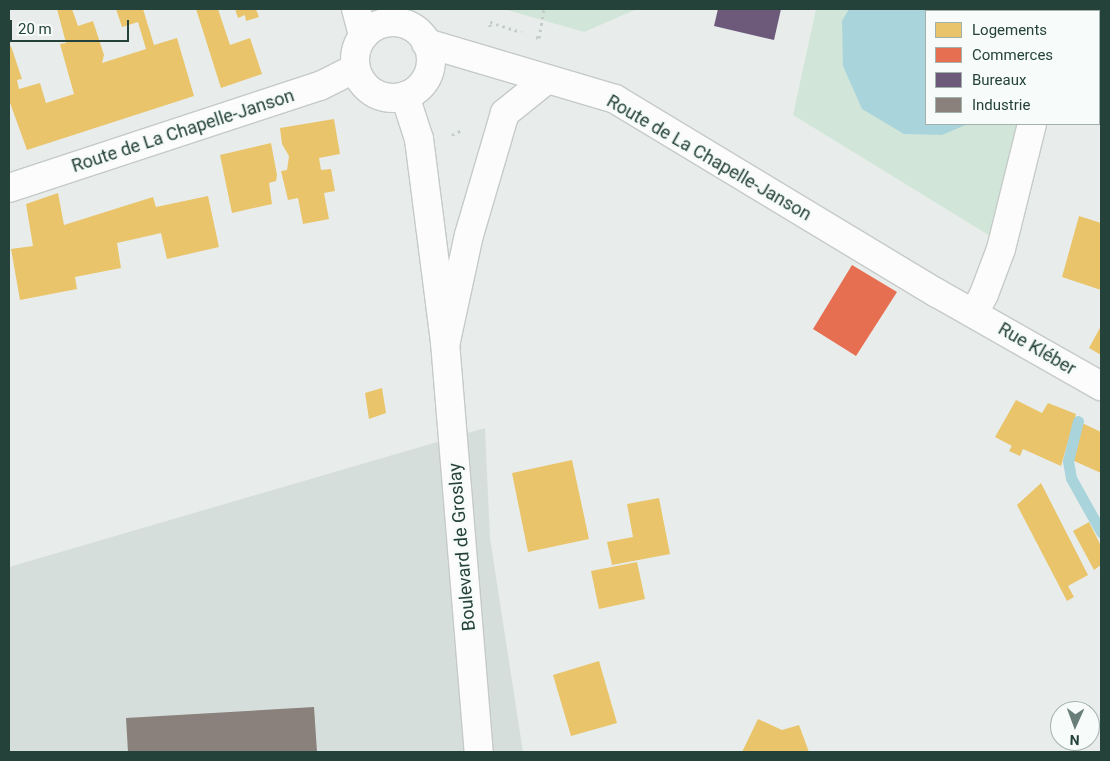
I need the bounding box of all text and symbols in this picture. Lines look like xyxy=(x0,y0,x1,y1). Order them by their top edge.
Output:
scale bar xyxy=(12,10,131,42)
legend xyxy=(925,10,1100,125)
text: 20 m xyxy=(18,20,52,38)
text: Logements xyxy=(972,21,1047,39)
text: Commerces xyxy=(972,46,1053,64)
text: Bureaux xyxy=(972,71,1026,89)
street label: Route de La Chapelle-Janson xyxy=(69,85,297,177)
street label: Route de La Chapelle-Janson xyxy=(603,90,815,226)
text: Industrie xyxy=(972,96,1030,114)
street label: Rue Kléber xyxy=(994,318,1080,380)
street label: Boulevard de Groslay xyxy=(444,462,480,632)
north arrow xyxy=(1050,701,1100,751)
text: N xyxy=(1069,732,1080,748)

